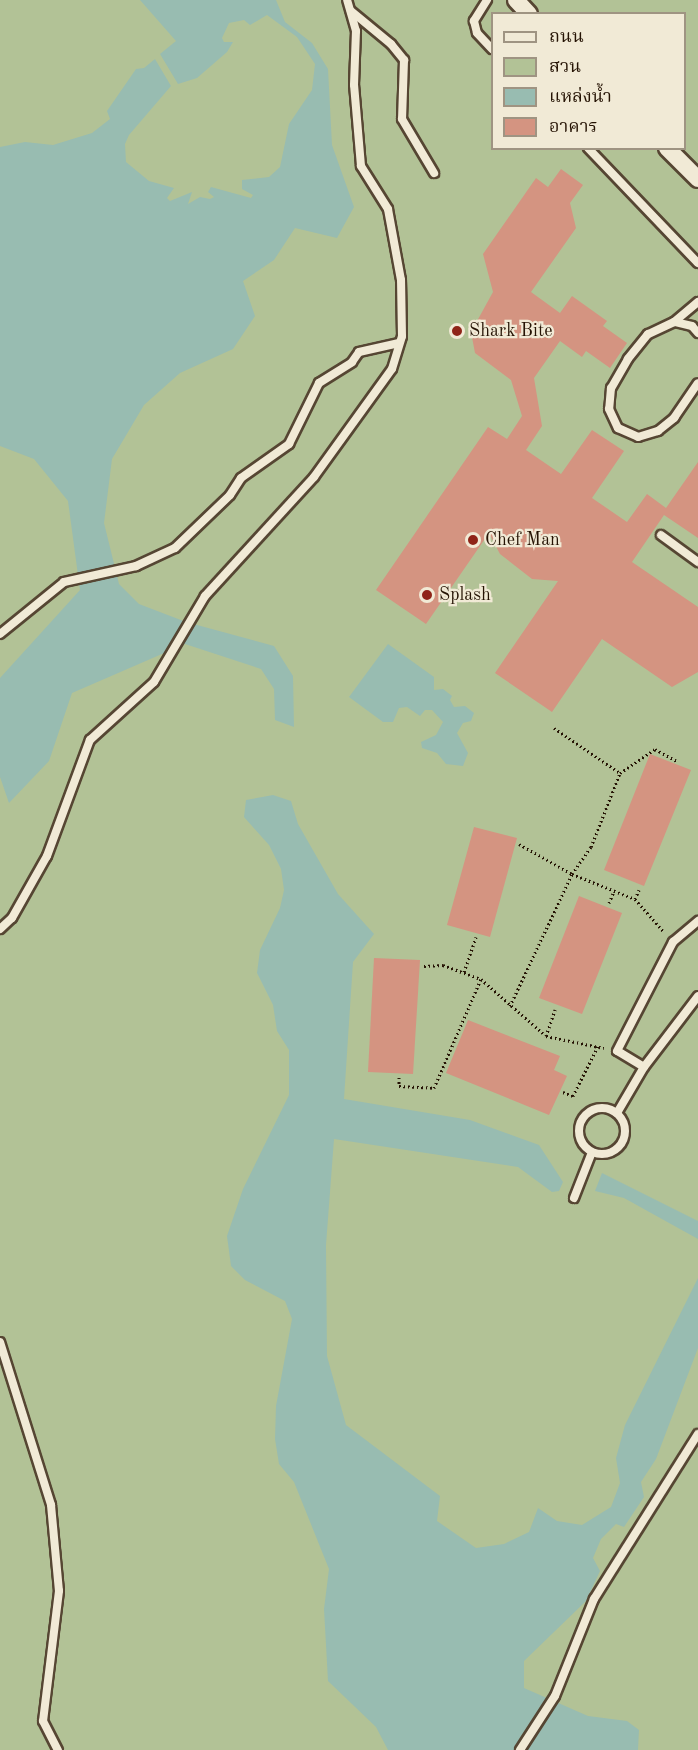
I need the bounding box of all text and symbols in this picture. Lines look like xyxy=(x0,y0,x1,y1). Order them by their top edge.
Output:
legend xyxy=(491,12,686,150)
text: ถนน xyxy=(549,28,584,46)
text: สวน xyxy=(549,58,581,76)
text: แหล่งน้ำ xyxy=(549,88,612,106)
text: อาคาร xyxy=(549,118,598,136)
place label: Shark Bite xyxy=(469,320,552,342)
marker: Shark Bite xyxy=(450,324,464,338)
place label: Chef Man xyxy=(485,529,560,551)
marker: Chef Man xyxy=(466,533,480,547)
place label: Splash xyxy=(439,584,491,606)
marker: Splash xyxy=(420,588,434,602)

